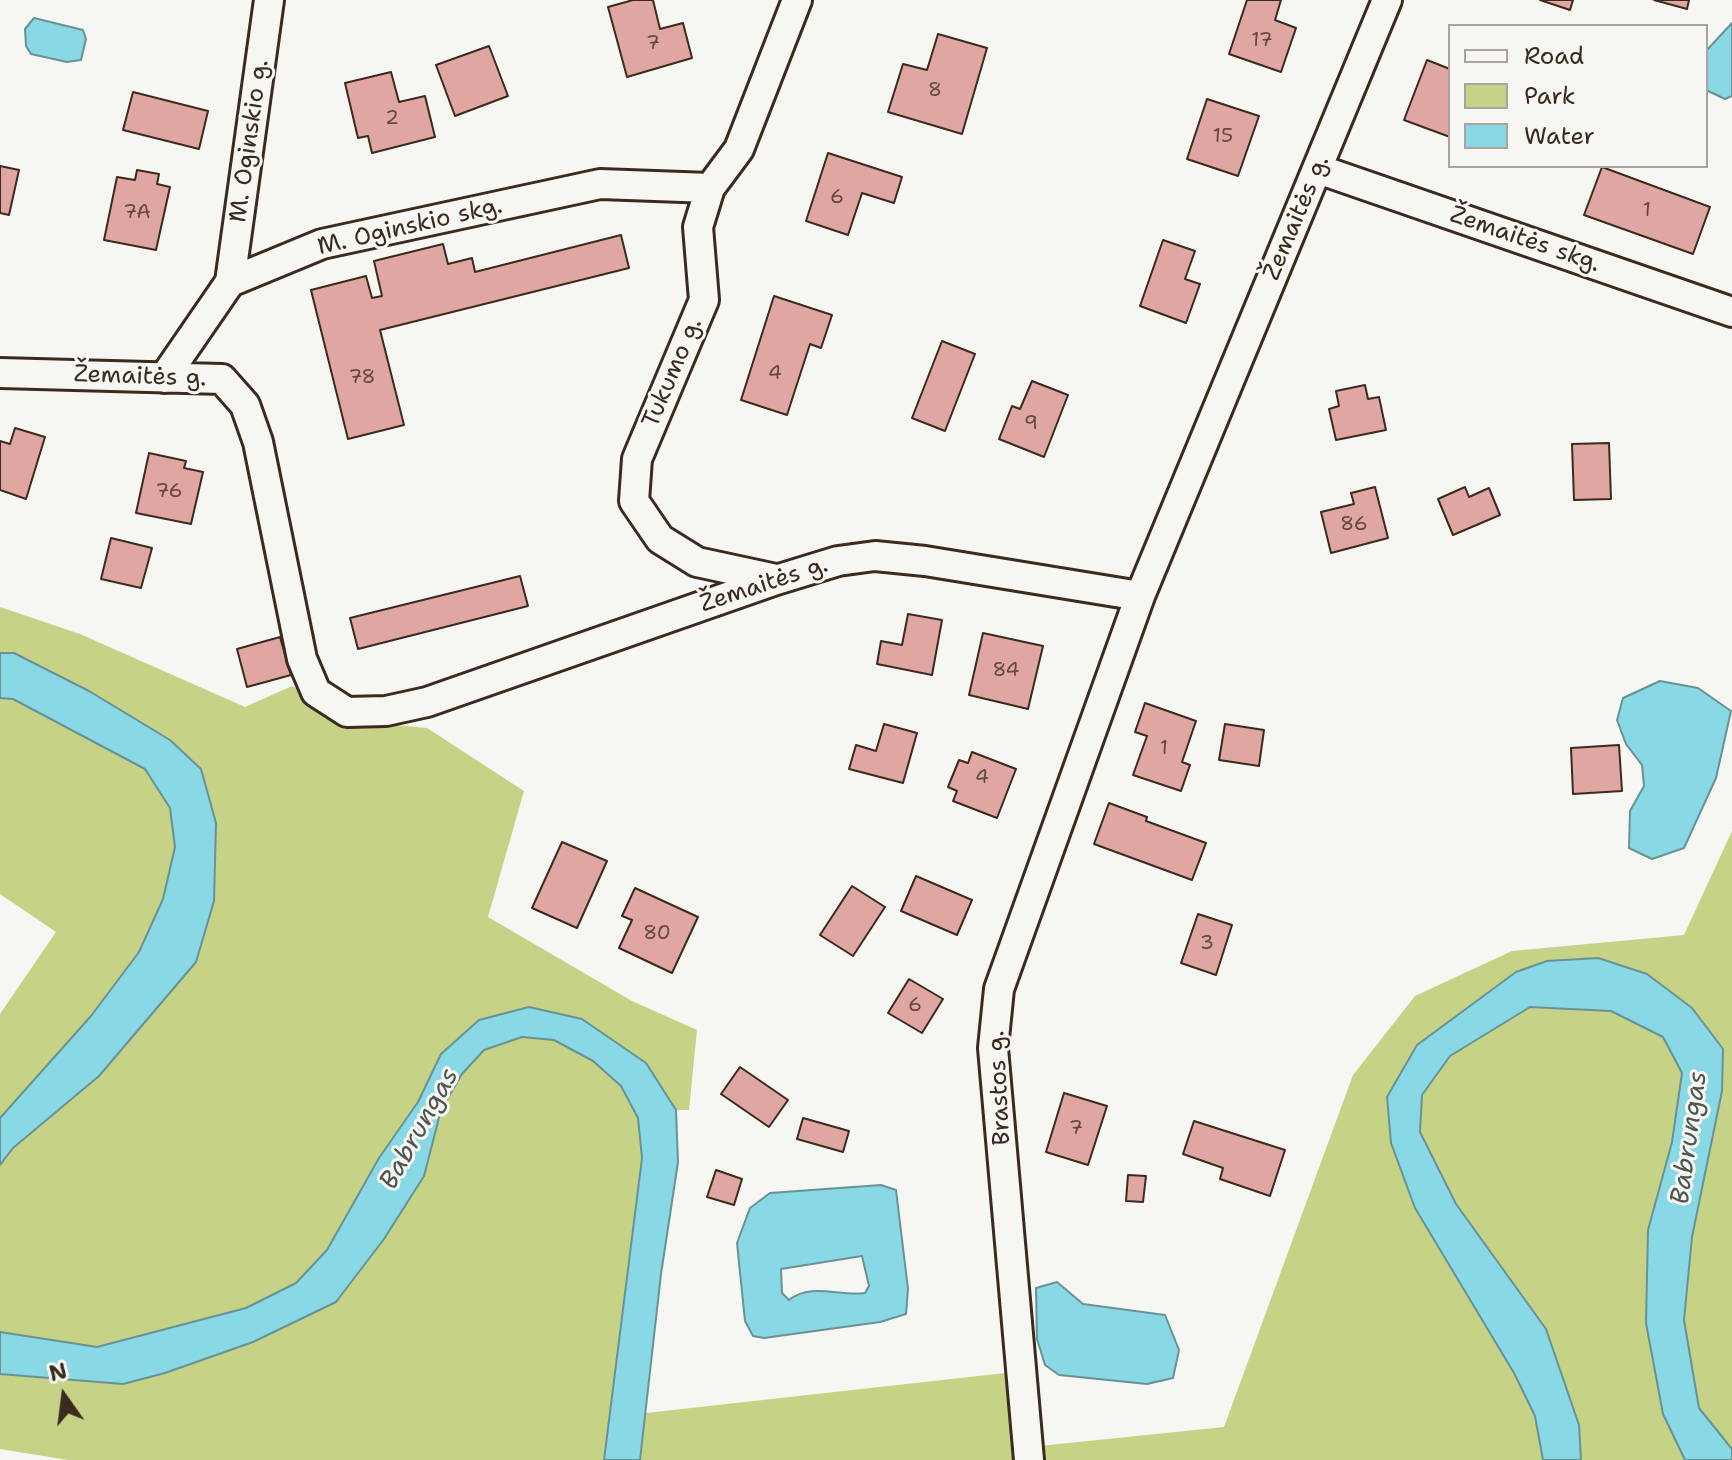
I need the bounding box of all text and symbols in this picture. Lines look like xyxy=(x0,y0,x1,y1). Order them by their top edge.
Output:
legend xyxy=(1448,24,1708,168)
house number: 17 xyxy=(1251,29,1273,53)
house number: 7 xyxy=(646,32,660,56)
text: Road xyxy=(1524,40,1584,72)
street label: M. Oginskio g. xyxy=(224,58,276,224)
house number: 8 xyxy=(928,79,942,103)
text: Park xyxy=(1524,80,1576,112)
house number: 2 xyxy=(385,107,399,131)
text: Water xyxy=(1524,120,1595,152)
house number: 15 xyxy=(1213,125,1233,149)
street label: Žemaitės g. xyxy=(1258,151,1336,285)
house number: 6 xyxy=(830,186,844,210)
street label: M. Oginskio skg. xyxy=(315,192,505,262)
house number: 1 xyxy=(1643,199,1651,223)
house number: 7A xyxy=(123,201,151,225)
street label: Žemaitės skg. xyxy=(1446,201,1604,279)
street label: Tukumo g. xyxy=(637,314,709,432)
street label: Žemaitės g. xyxy=(73,360,207,394)
house number: 4 xyxy=(768,362,782,386)
house number: 78 xyxy=(348,366,376,390)
house number: 9 xyxy=(1024,412,1038,436)
house number: 76 xyxy=(155,480,183,504)
house number: 86 xyxy=(1340,513,1368,537)
street label: Žemaitės g. xyxy=(696,551,832,619)
house number: 84 xyxy=(992,659,1020,683)
house number: 1 xyxy=(1160,737,1168,761)
house number: 4 xyxy=(975,766,989,790)
house number: 80 xyxy=(643,922,671,946)
house number: 3 xyxy=(1200,932,1214,956)
house number: 6 xyxy=(908,994,922,1018)
street label: Brastos g. xyxy=(983,1030,1017,1146)
water label: Babrungas xyxy=(374,1063,466,1195)
water label: Babrungas xyxy=(1665,1069,1715,1207)
house number: 7 xyxy=(1069,1117,1083,1141)
north arrow xyxy=(24,1356,104,1436)
text: N xyxy=(46,1356,70,1388)

